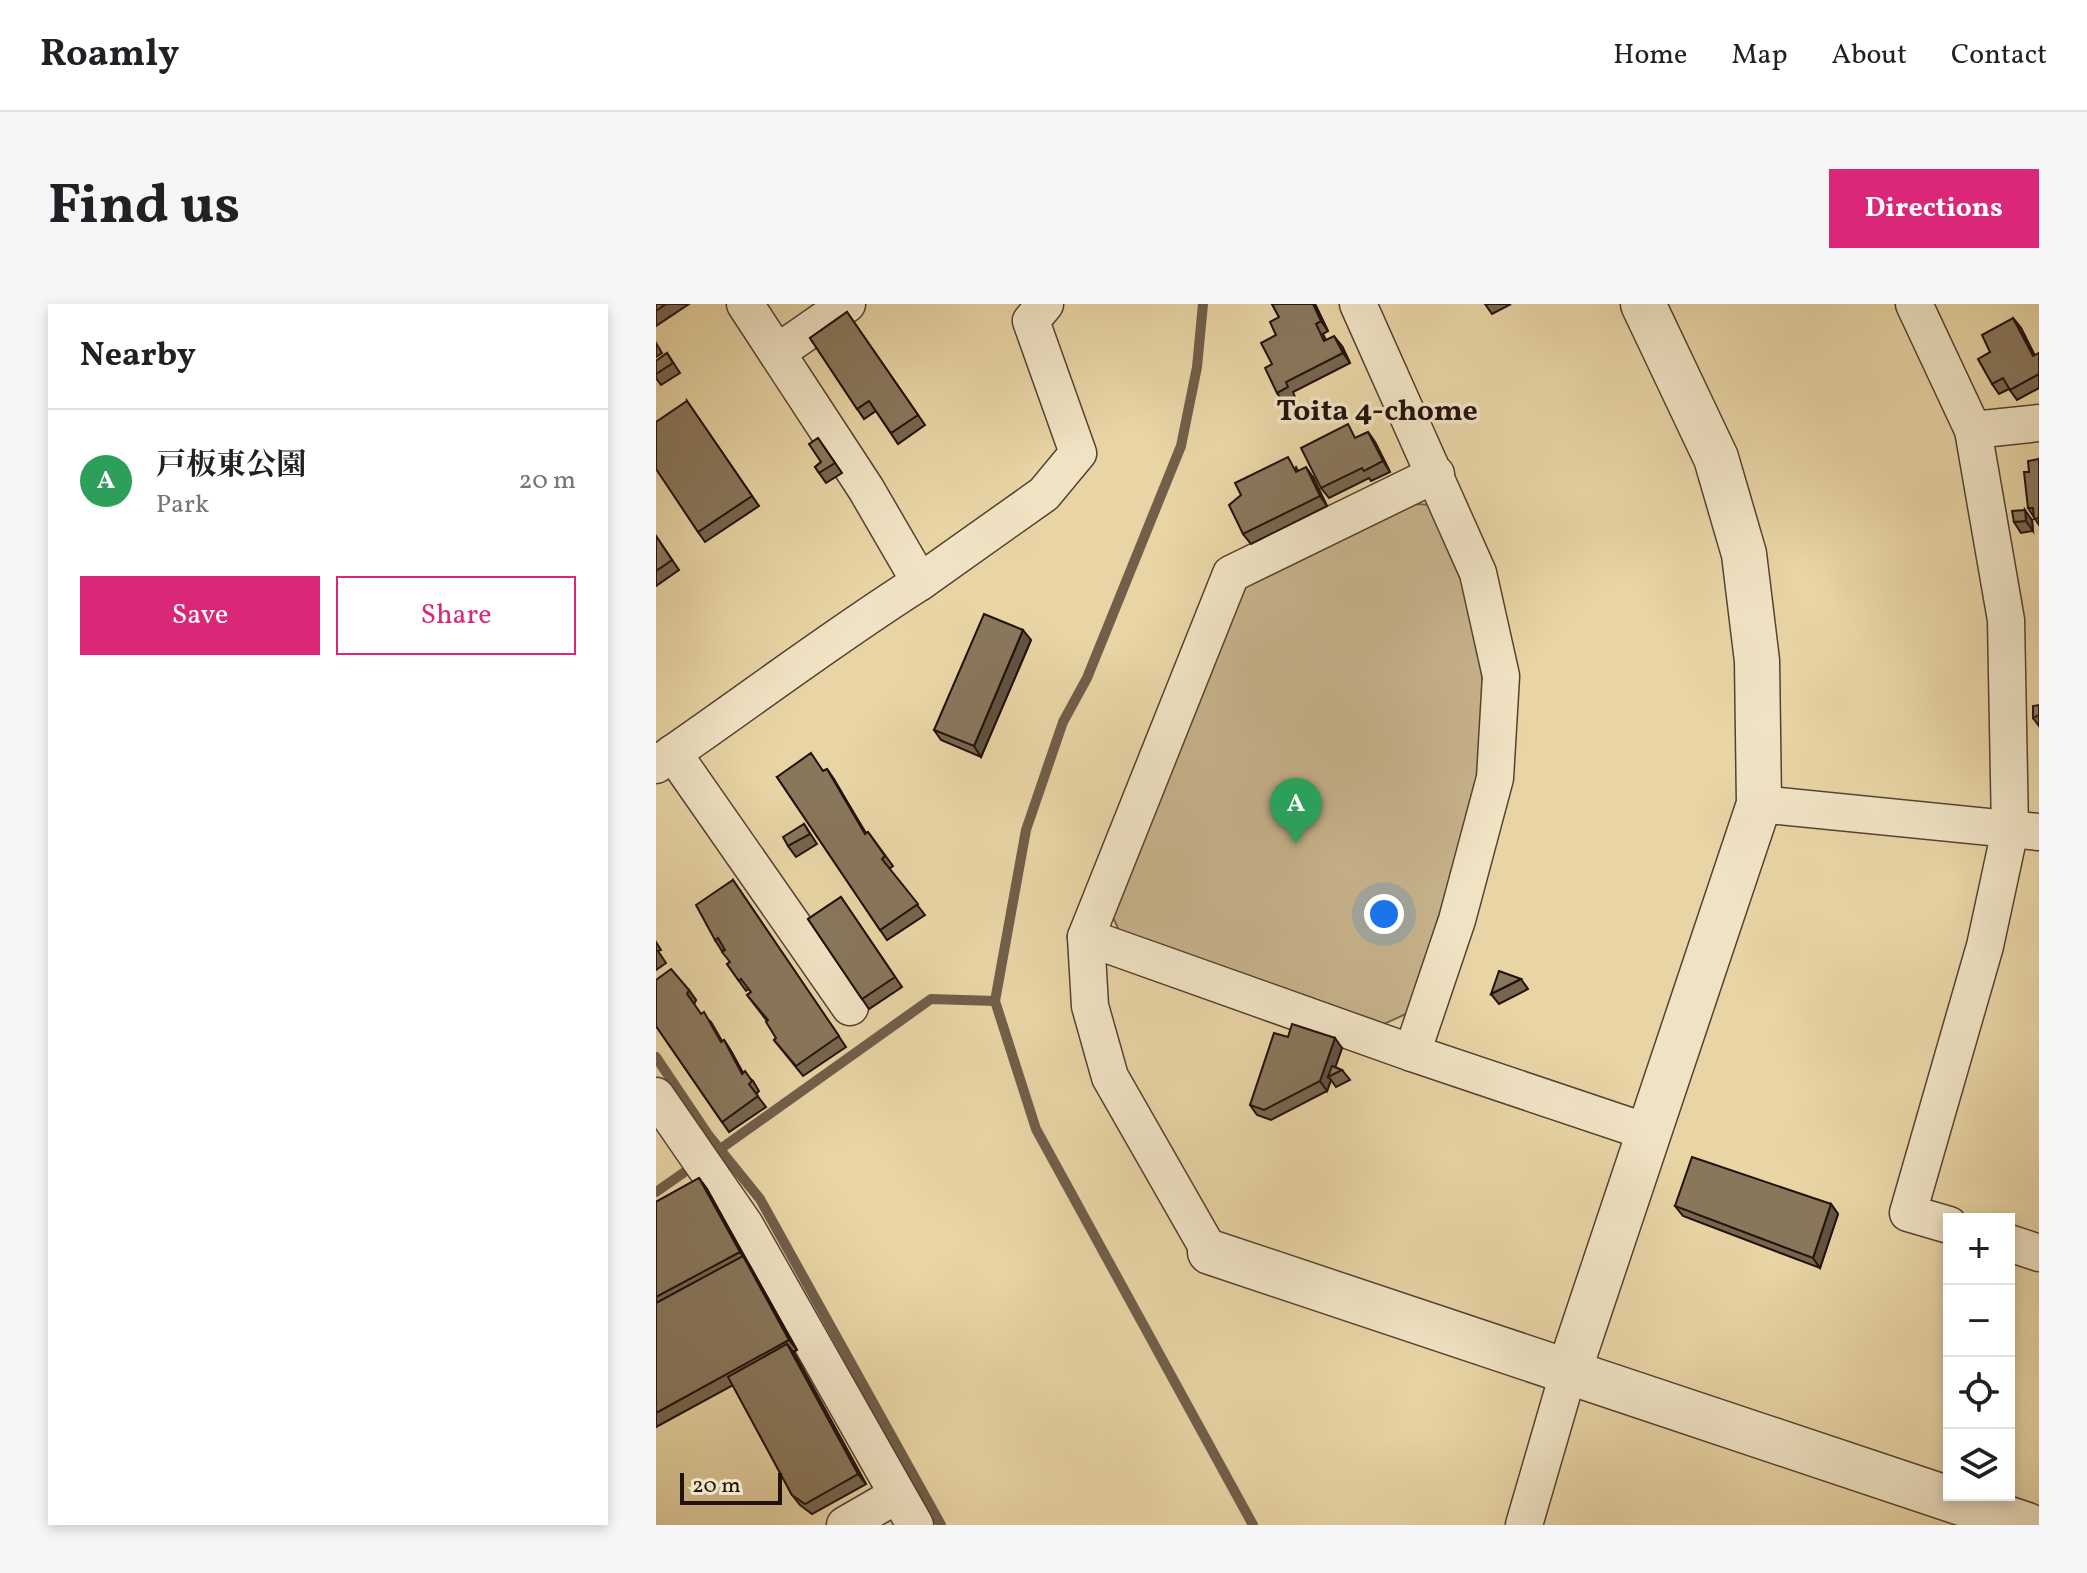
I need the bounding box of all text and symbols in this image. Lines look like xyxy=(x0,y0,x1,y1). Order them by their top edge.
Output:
text: Roamly xyxy=(40,29,179,82)
text: Home xyxy=(1613,36,1687,75)
text: Map xyxy=(1731,36,1787,75)
text: About xyxy=(1831,36,1907,75)
text: Contact xyxy=(1951,36,2047,75)
text: Find us xyxy=(48,169,240,247)
button: Directions xyxy=(1829,169,2039,248)
text: Nearby xyxy=(80,333,196,380)
district label: Toita 4-chome xyxy=(1276,391,1478,433)
text: 戸板東公園 xyxy=(156,445,306,487)
text: A xyxy=(97,463,115,499)
text: 20 m xyxy=(518,463,576,499)
text: Park xyxy=(156,487,209,523)
button: Save xyxy=(80,576,320,655)
button: Share xyxy=(336,576,576,655)
pin: A xyxy=(1270,778,1322,844)
your location xyxy=(1364,894,1404,934)
map controls xyxy=(1943,1213,2015,1501)
button: + xyxy=(1943,1213,2015,1285)
button: − xyxy=(1943,1285,2015,1357)
button: locate xyxy=(1943,1357,2015,1429)
button: layers xyxy=(1943,1429,2015,1501)
scale bar xyxy=(680,1469,782,1505)
text: 20 m xyxy=(692,1471,741,1502)

